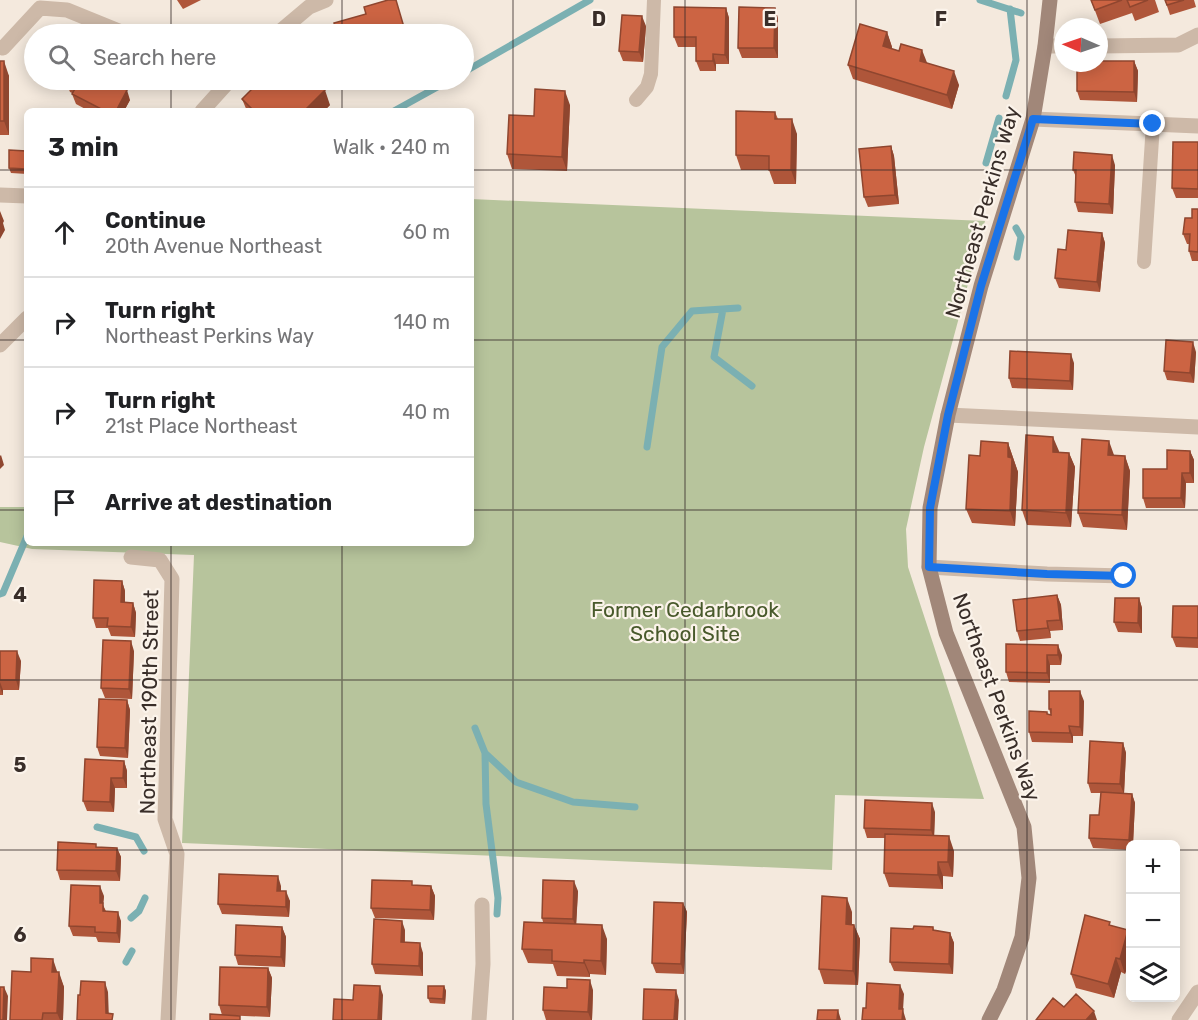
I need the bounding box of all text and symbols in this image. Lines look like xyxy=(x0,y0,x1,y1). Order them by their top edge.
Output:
text: D xyxy=(592,7,606,31)
text: E xyxy=(764,7,776,31)
text: F xyxy=(935,7,947,31)
north arrow xyxy=(1054,18,1108,72)
search box xyxy=(24,24,474,90)
icon: search xyxy=(45,41,78,74)
text: Search here xyxy=(93,44,216,71)
street label: Northeast Perkins Way xyxy=(940,103,1024,321)
route end xyxy=(1139,110,1165,136)
text: 3 min xyxy=(48,132,119,163)
text: Walk · 240 m xyxy=(333,135,450,159)
text: Continue xyxy=(105,207,206,234)
icon: ahead xyxy=(48,216,81,249)
text: 60 m xyxy=(403,220,450,244)
text: 20th Avenue Northeast xyxy=(105,234,322,258)
text: Turn right xyxy=(105,297,215,324)
icon: right xyxy=(48,306,81,339)
text: 140 m xyxy=(394,310,450,334)
text: Northeast Perkins Way xyxy=(105,324,314,348)
text: Turn right xyxy=(105,387,215,414)
icon: right xyxy=(48,396,81,429)
text: 40 m xyxy=(402,400,450,424)
text: 21st Place Northeast xyxy=(105,414,297,438)
icon: arrive xyxy=(48,486,81,519)
text: Arrive at destination xyxy=(105,489,332,516)
route start xyxy=(1110,562,1136,588)
text: 4 xyxy=(13,583,27,607)
street label: Northeast 190th Street xyxy=(135,589,163,815)
street label: Northeast Perkins Way xyxy=(948,590,1046,805)
park label: Former Cedarbrook School Site xyxy=(591,597,779,646)
text: 5 xyxy=(14,753,27,777)
map controls xyxy=(1126,840,1180,1002)
button: + xyxy=(1126,840,1180,894)
button: − xyxy=(1126,894,1180,948)
text: 6 xyxy=(13,923,27,947)
button: layers xyxy=(1126,948,1180,1002)

